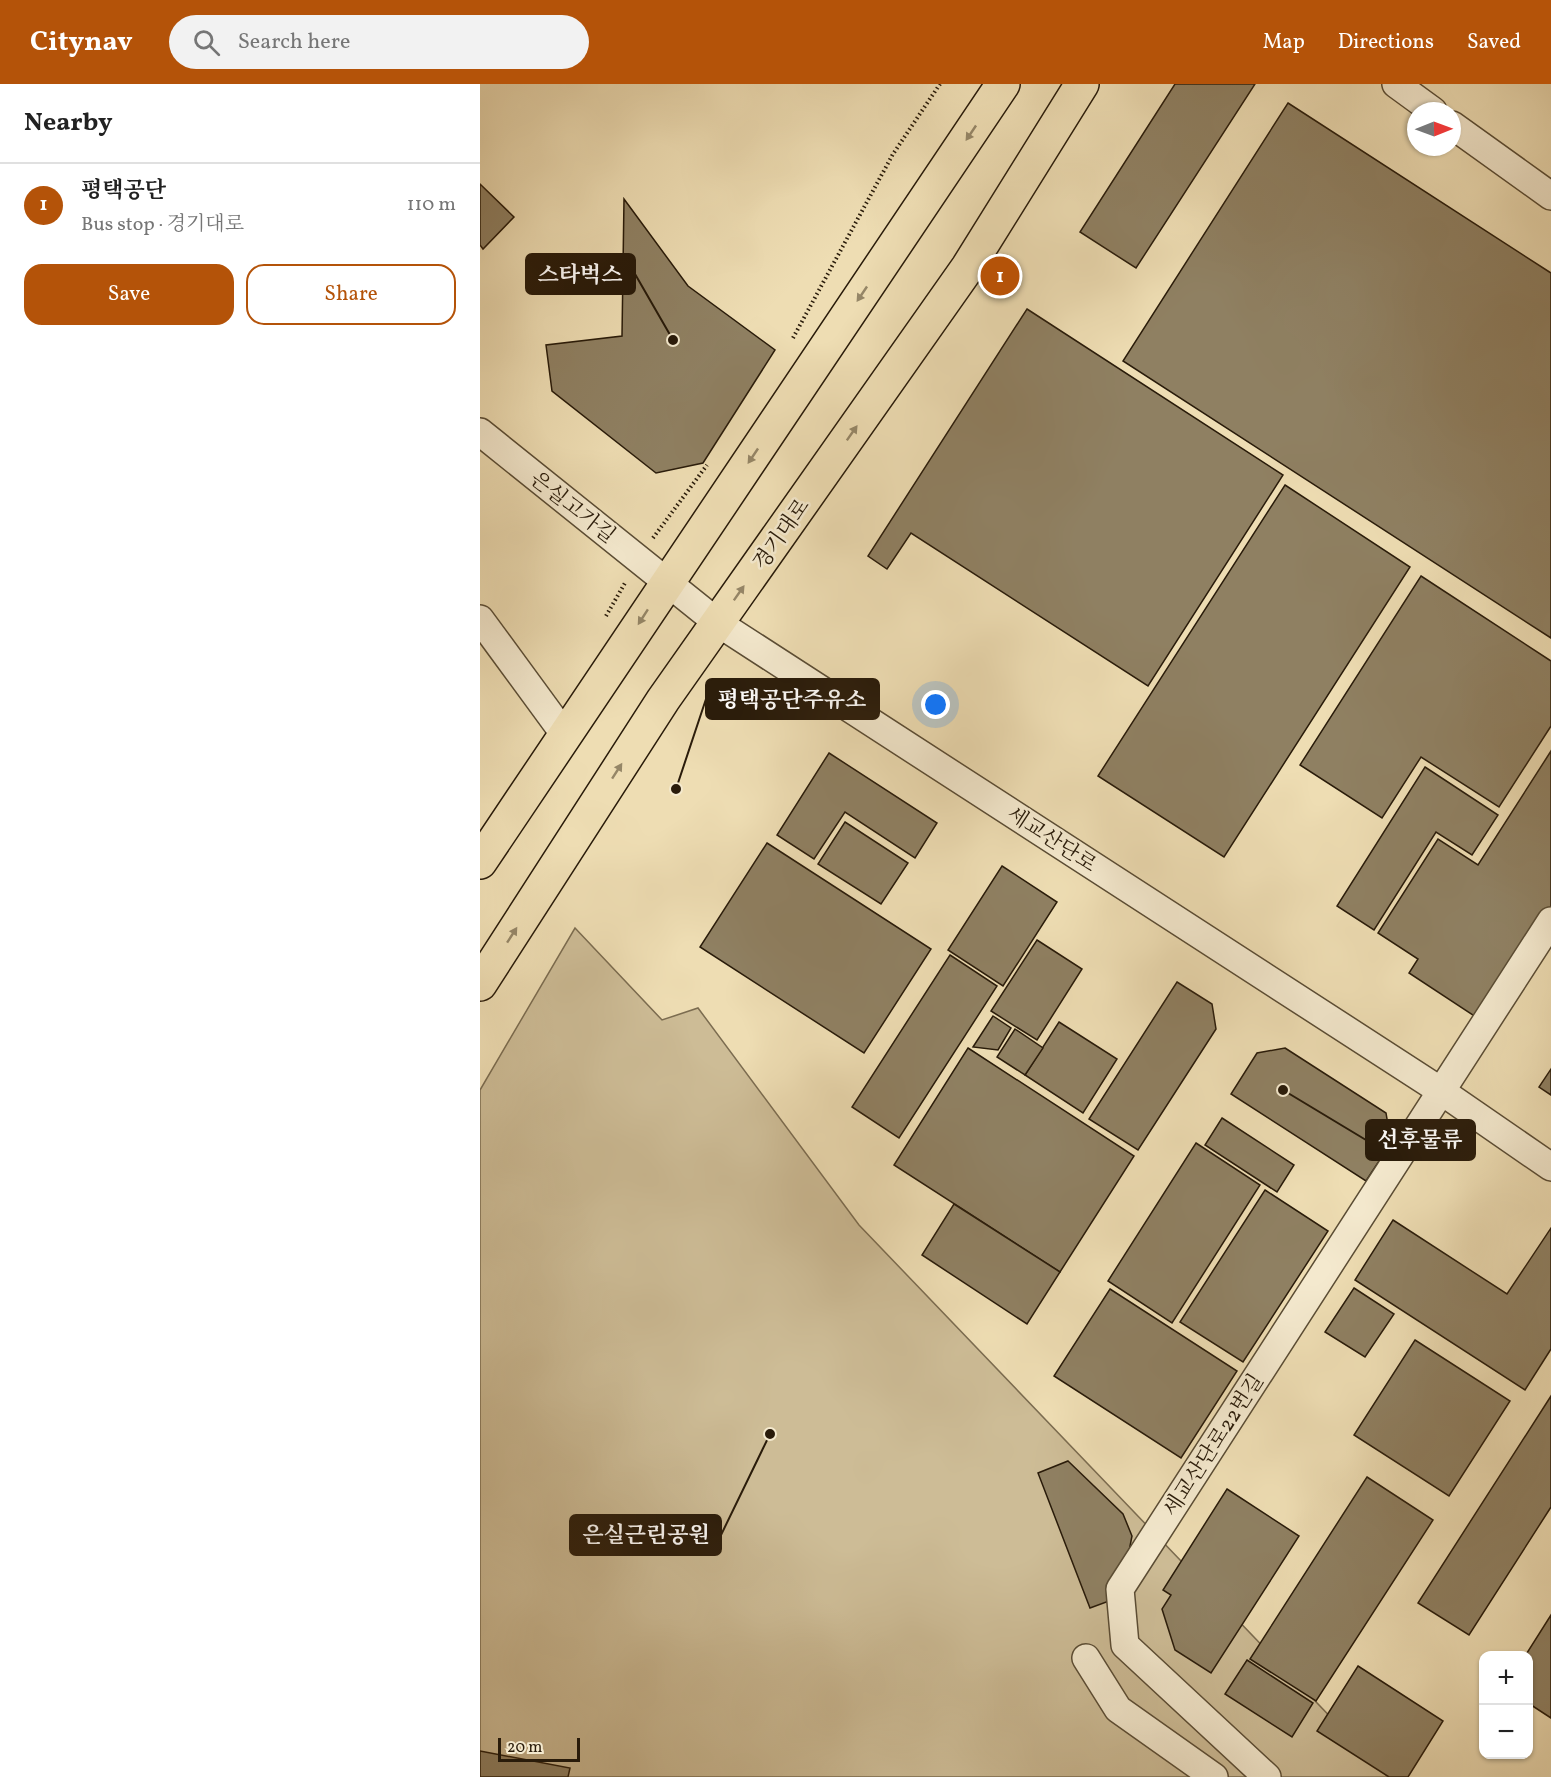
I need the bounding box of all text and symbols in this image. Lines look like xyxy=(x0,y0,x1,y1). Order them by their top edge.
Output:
search box xyxy=(169,15,589,69)
text: Citynav xyxy=(30,23,133,62)
icon: search xyxy=(190,26,223,59)
text: Search here xyxy=(238,27,350,58)
text: Map xyxy=(1263,28,1305,57)
text: Directions xyxy=(1338,28,1434,57)
text: Saved xyxy=(1467,28,1521,57)
north arrow xyxy=(1407,102,1461,156)
text: Nearby xyxy=(24,105,113,141)
one-way arrow xyxy=(965,124,977,140)
text: 평택공단 xyxy=(81,176,166,207)
text: 1 xyxy=(39,191,48,219)
text: 110 m xyxy=(407,191,456,219)
text: Bus stop · 경기대로 xyxy=(81,211,244,239)
callout: 스타벅스 xyxy=(526,254,635,294)
pin: 1 xyxy=(980,254,1020,298)
text: 스타벅스 xyxy=(537,261,623,292)
button: Save xyxy=(24,264,234,325)
button: Share xyxy=(246,264,456,325)
one-way arrow xyxy=(856,286,868,302)
one-way arrow xyxy=(846,426,858,442)
one-way arrow xyxy=(748,448,759,464)
street label: 은실고가길 xyxy=(523,466,621,551)
street label: 경기대로 xyxy=(747,493,817,576)
one-way arrow xyxy=(733,585,745,601)
one-way arrow xyxy=(638,609,649,625)
callout: 평택공단주유소 xyxy=(706,679,879,719)
text: 평택공단주유소 xyxy=(718,686,866,717)
your location xyxy=(921,690,950,719)
one-way arrow xyxy=(611,763,623,779)
street label: 세교산단로 xyxy=(1001,800,1102,880)
one-way arrow xyxy=(506,926,517,943)
callout: 선후물류 xyxy=(1366,1120,1475,1160)
text: 선후물류 xyxy=(1377,1126,1463,1157)
street label: 세교산단로22번길 xyxy=(1157,1369,1271,1523)
callout: 은실근린공원 xyxy=(570,1515,721,1555)
text: 은실근린공원 xyxy=(582,1521,710,1552)
map controls xyxy=(1479,1651,1533,1759)
button: + xyxy=(1479,1651,1533,1705)
button: − xyxy=(1479,1705,1533,1759)
scale bar xyxy=(498,1735,580,1762)
text: 20 m xyxy=(507,1737,542,1759)

